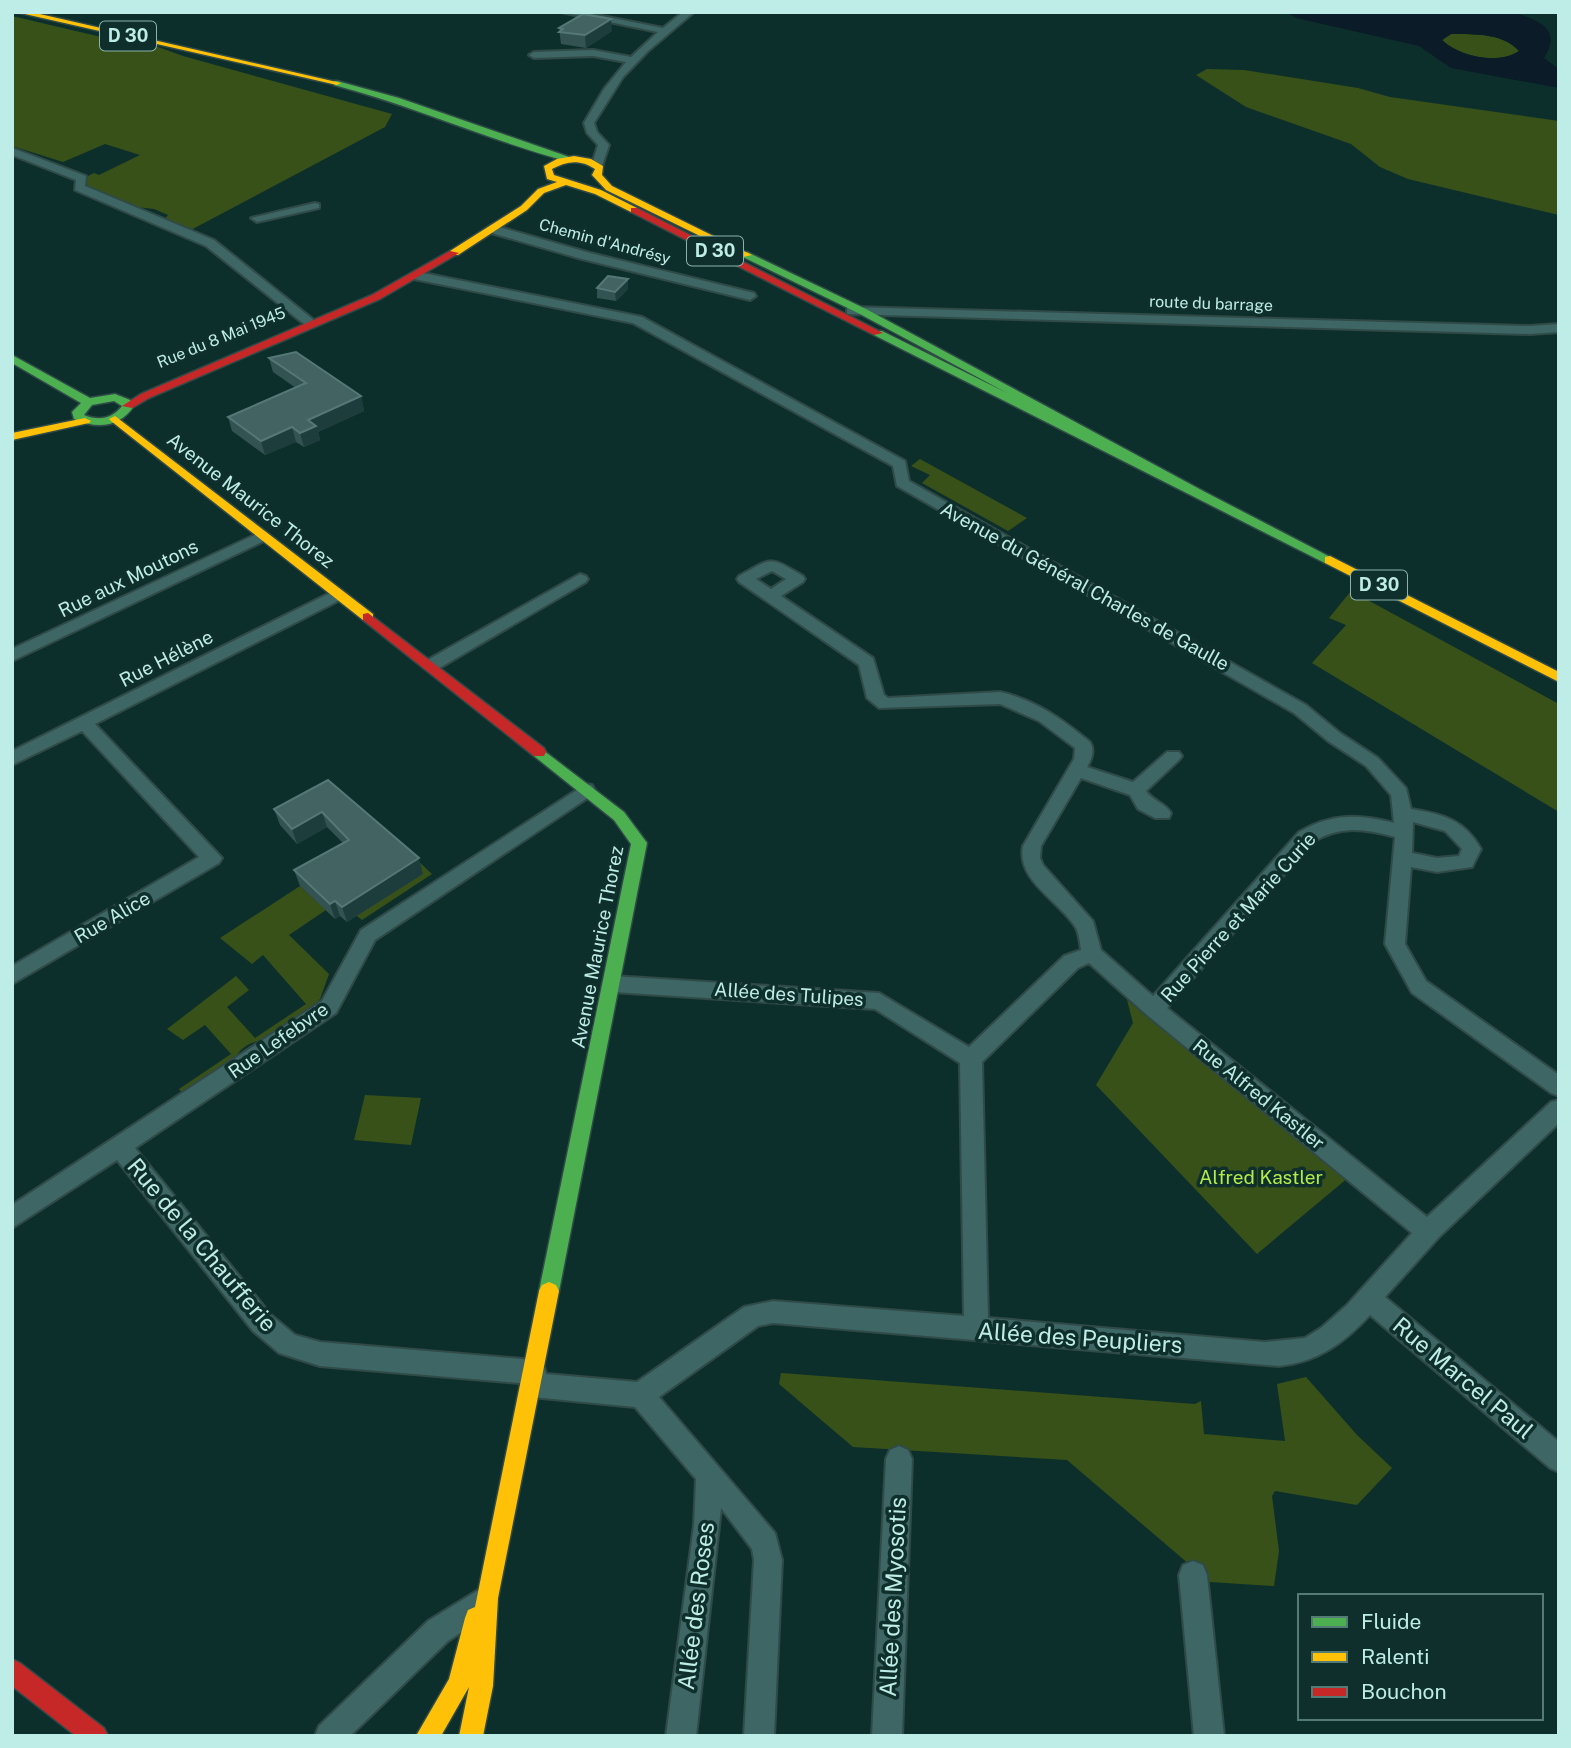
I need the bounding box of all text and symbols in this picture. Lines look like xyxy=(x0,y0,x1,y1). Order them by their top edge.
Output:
road number: D 30 xyxy=(100,22,156,51)
street label: Chemin d'Andrésy xyxy=(537,215,673,268)
road number: D 30 xyxy=(687,236,743,265)
street label: route du barrage xyxy=(1149,292,1273,315)
street label: Rue du 8 Mai 1945 xyxy=(154,303,288,372)
street label: Avenue Maurice Thorez xyxy=(163,428,339,572)
street label: Avenue du Général Charles de Gaulle xyxy=(937,497,1233,675)
street label: Rue aux Moutons xyxy=(55,535,201,621)
road number: D 30 xyxy=(1351,570,1407,600)
street label: Rue Hélène xyxy=(116,625,216,691)
street label: Rue Pierre et Marie Curie xyxy=(1156,828,1320,1006)
street label: Avenue Maurice Thorez xyxy=(567,844,627,1050)
street label: Rue Alice xyxy=(70,887,154,947)
street label: Allée des Tulipes xyxy=(714,978,864,1010)
street label: Rue Lefebvre xyxy=(224,997,332,1083)
street label: Rue Alfred Kastler xyxy=(1189,1034,1329,1154)
street label: Rue de la Chaufferie xyxy=(122,1153,283,1337)
park label: Alfred Kastler xyxy=(1199,1166,1323,1188)
street label: Rue Marcel Paul xyxy=(1388,1311,1539,1444)
street label: Allée des Peupliers xyxy=(977,1317,1183,1358)
street label: Allée des Myosotis xyxy=(874,1496,911,1698)
street label: Allée des Roses xyxy=(672,1521,719,1691)
legend xyxy=(1298,1594,1543,1720)
text: Fluide xyxy=(1361,1609,1421,1634)
text: Ralenti xyxy=(1361,1644,1429,1669)
text: Bouchon xyxy=(1361,1679,1447,1704)

